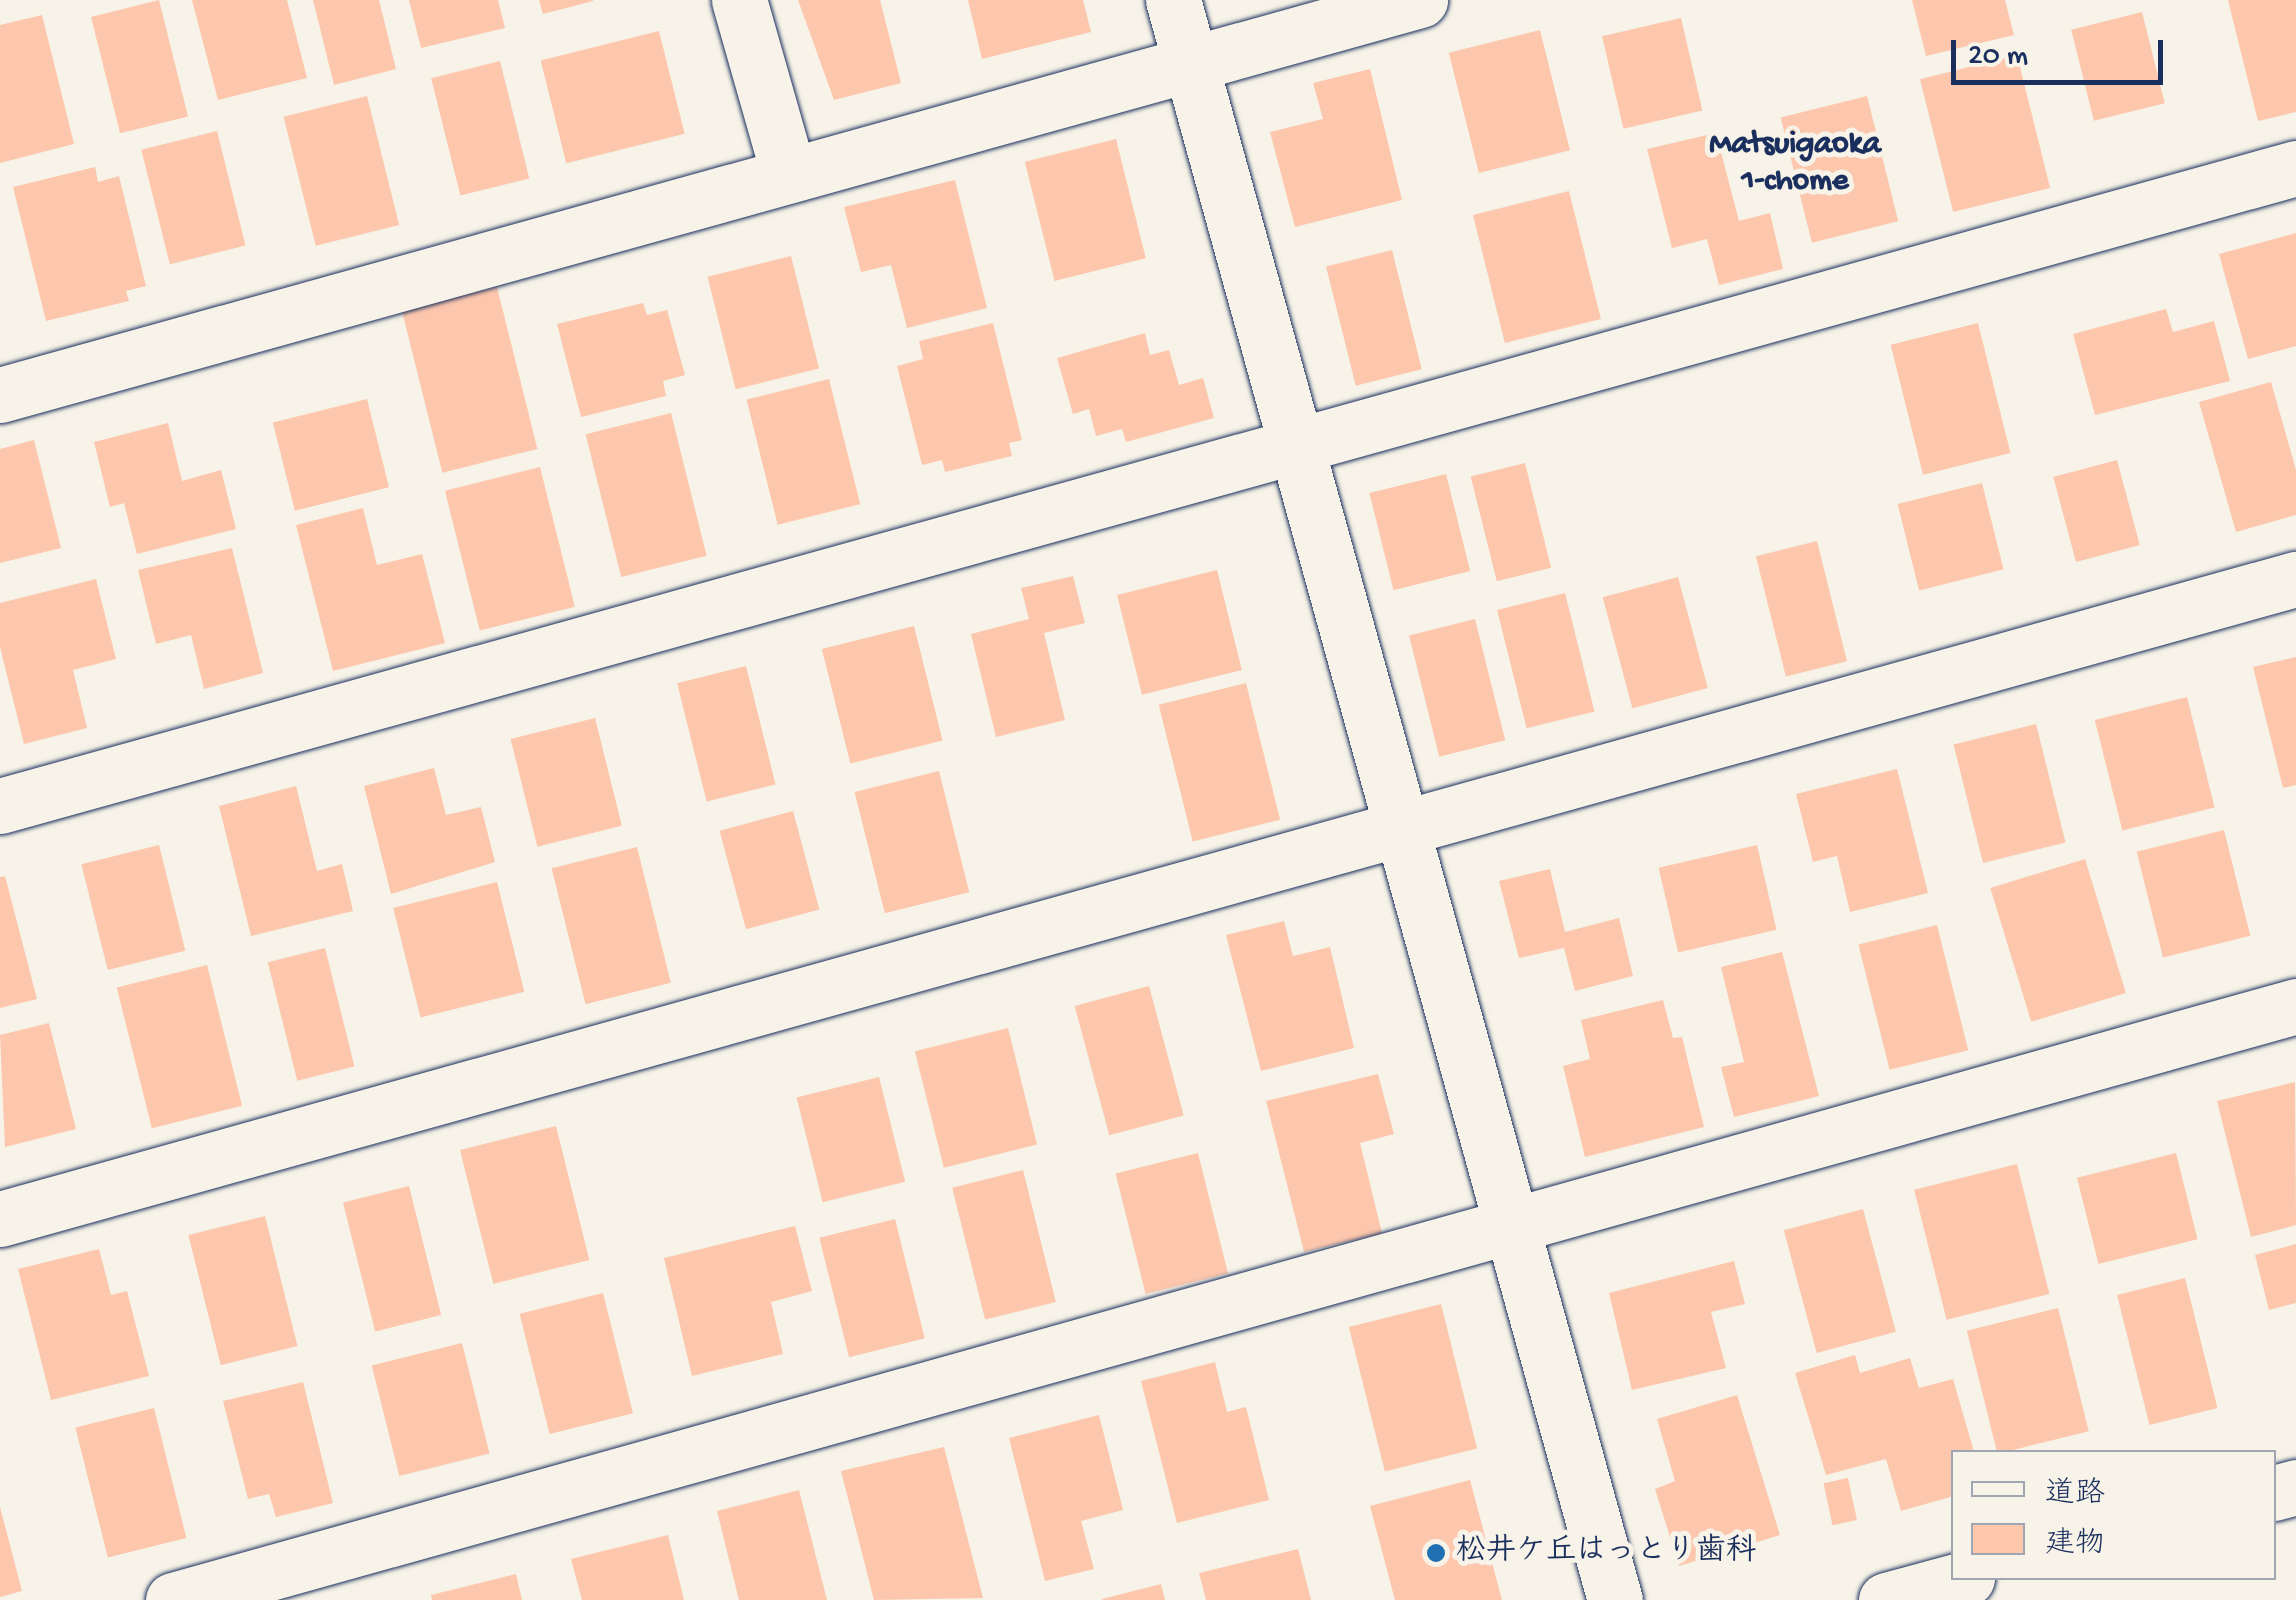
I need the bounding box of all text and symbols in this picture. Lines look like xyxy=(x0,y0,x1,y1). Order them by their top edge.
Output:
scale bar xyxy=(1956,20,2168,82)
text: 20 m xyxy=(1968,40,2028,75)
district label: Matsuigaoka 1-chome xyxy=(1709,127,1881,202)
legend xyxy=(1951,1450,2276,1580)
text: 道路 xyxy=(2045,1478,2105,1513)
text: 建物 xyxy=(2045,1528,2105,1563)
place label: 松井ケ丘はっとり歯科 xyxy=(1456,1535,1756,1571)
marker: 松井ケ丘はっとり歯科 xyxy=(1425,1542,1447,1564)

